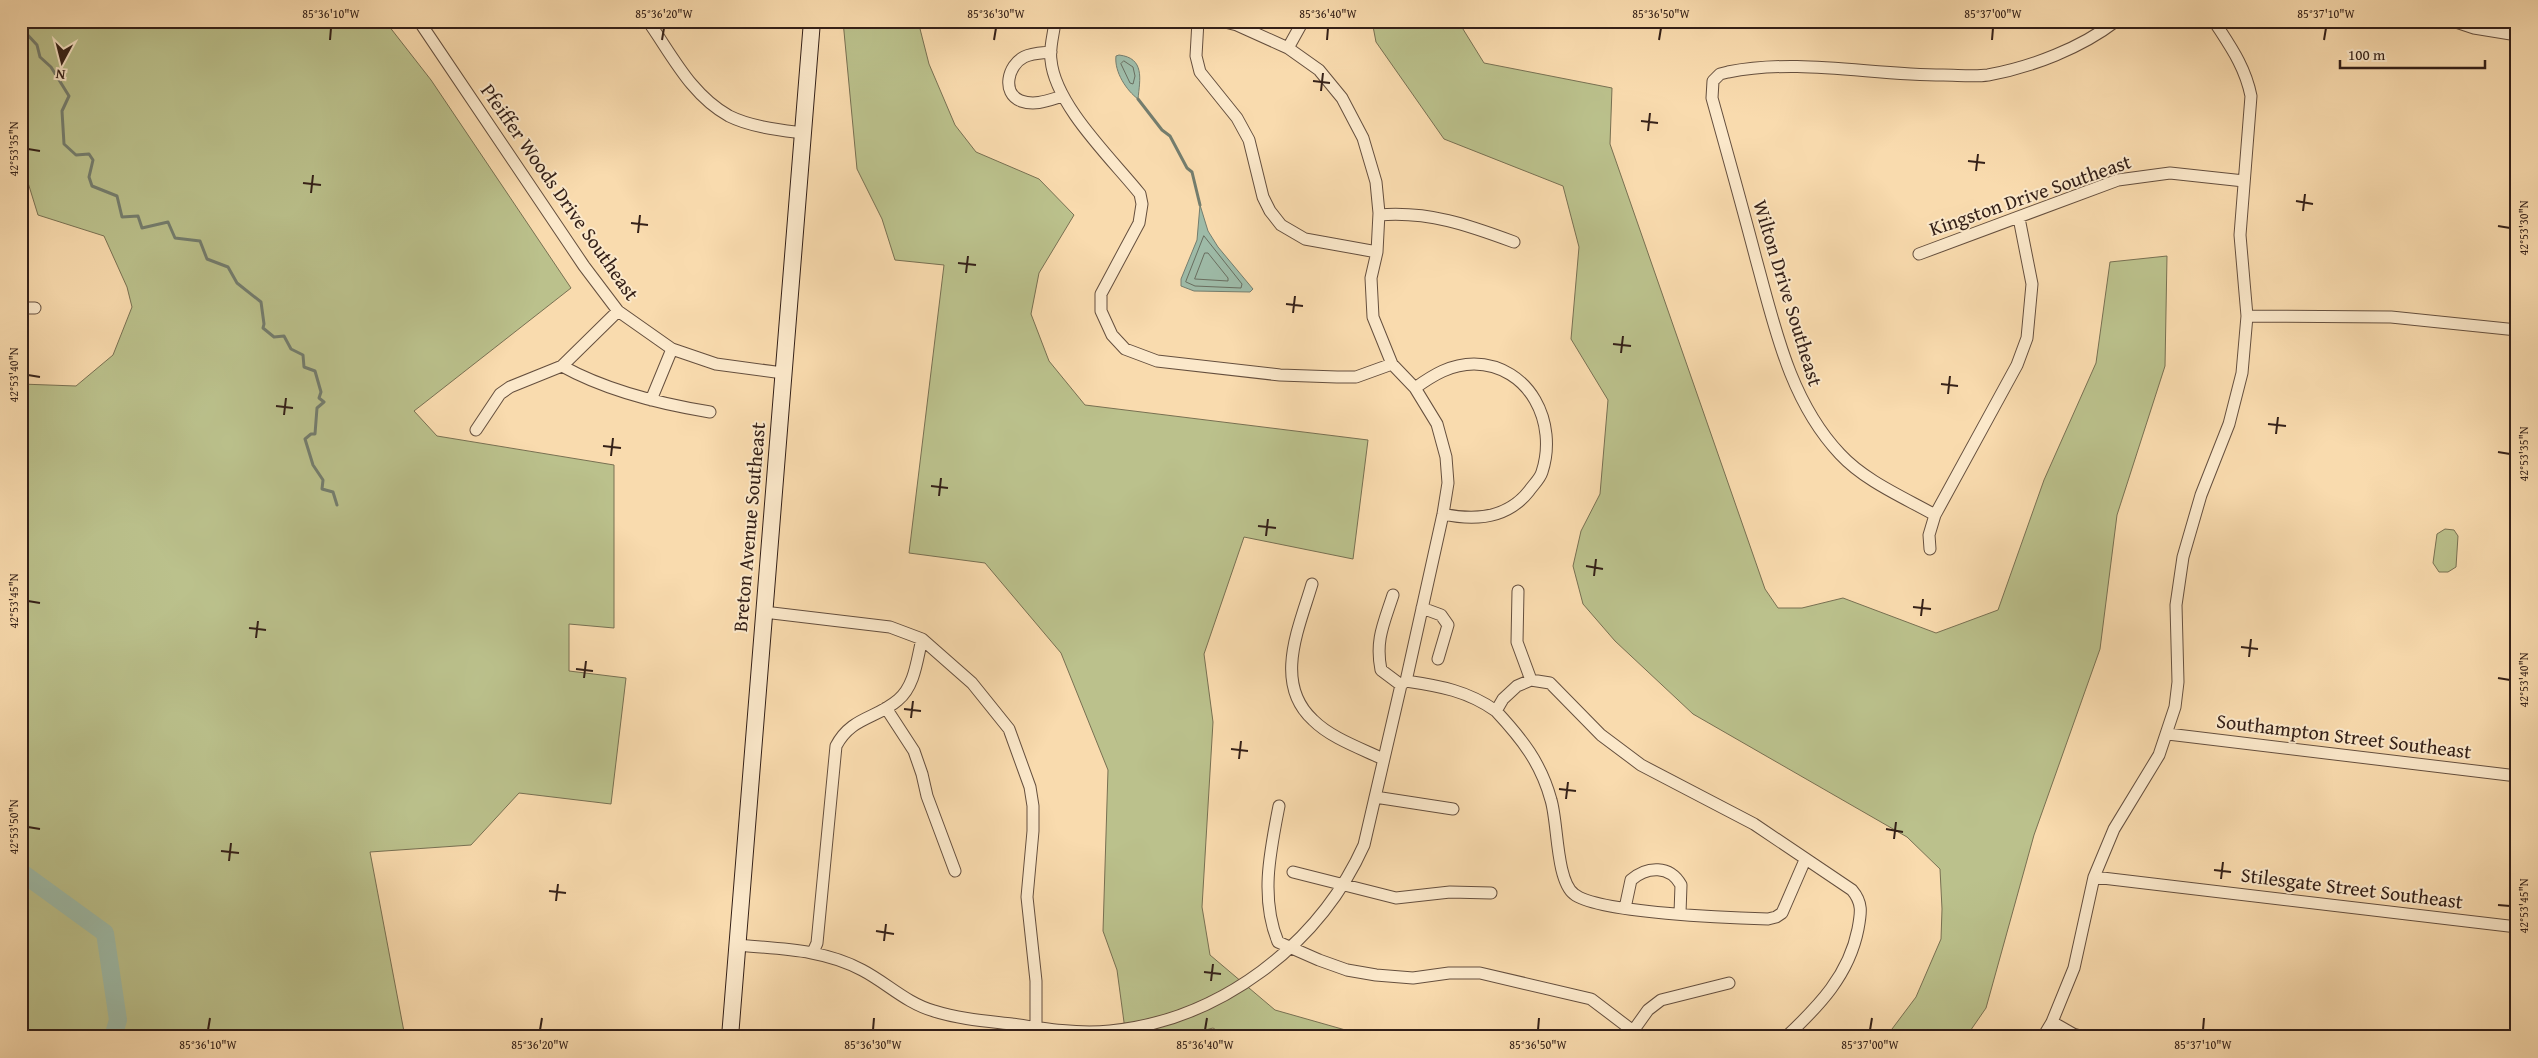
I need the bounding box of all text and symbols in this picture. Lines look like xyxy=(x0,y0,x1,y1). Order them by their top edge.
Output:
text: 85°36'10"W xyxy=(302,5,361,22)
text: 85°36'20"W xyxy=(635,5,694,22)
text: 85°36'30"W xyxy=(967,5,1026,22)
text: 85°36'40"W xyxy=(1299,5,1358,22)
text: 85°36'50"W xyxy=(1632,5,1691,22)
text: 85°37'00"W xyxy=(1964,5,2023,22)
text: 85°37'10"W xyxy=(2297,5,2356,22)
north arrow xyxy=(38,38,88,88)
scale bar xyxy=(2340,38,2486,70)
text: 100 m xyxy=(2348,44,2386,65)
text: N xyxy=(54,64,66,85)
street label: Pfeiffer Woods Drive Southeast xyxy=(474,77,647,306)
text: 42°53'35"N xyxy=(5,121,22,177)
street label: Kingston Drive Southeast xyxy=(1925,146,2135,243)
street label: Wilton Drive Southeast xyxy=(1746,196,1831,390)
text: 42°53'30"N xyxy=(2515,200,2532,256)
text: 42°53'40"N xyxy=(5,347,22,403)
street label: Breton Avenue Southeast xyxy=(725,421,772,633)
text: 42°53'35"N xyxy=(2515,426,2532,482)
text: 42°53'45"N xyxy=(5,573,22,629)
text: 42°53'40"N xyxy=(2515,652,2532,708)
street label: Southampton Street Southeast xyxy=(2215,705,2473,766)
text: 42°53'50"N xyxy=(5,799,22,855)
street label: Stilesgate Street Southeast xyxy=(2239,859,2465,916)
text: 42°53'45"N xyxy=(2515,878,2532,934)
text: 85°36'10"W xyxy=(179,1036,238,1053)
text: 85°36'20"W xyxy=(511,1036,570,1053)
text: 85°36'30"W xyxy=(844,1036,903,1053)
text: 85°36'40"W xyxy=(1176,1036,1235,1053)
text: 85°36'50"W xyxy=(1509,1036,1568,1053)
text: 85°37'00"W xyxy=(1841,1036,1900,1053)
text: 85°37'10"W xyxy=(2174,1036,2233,1053)

